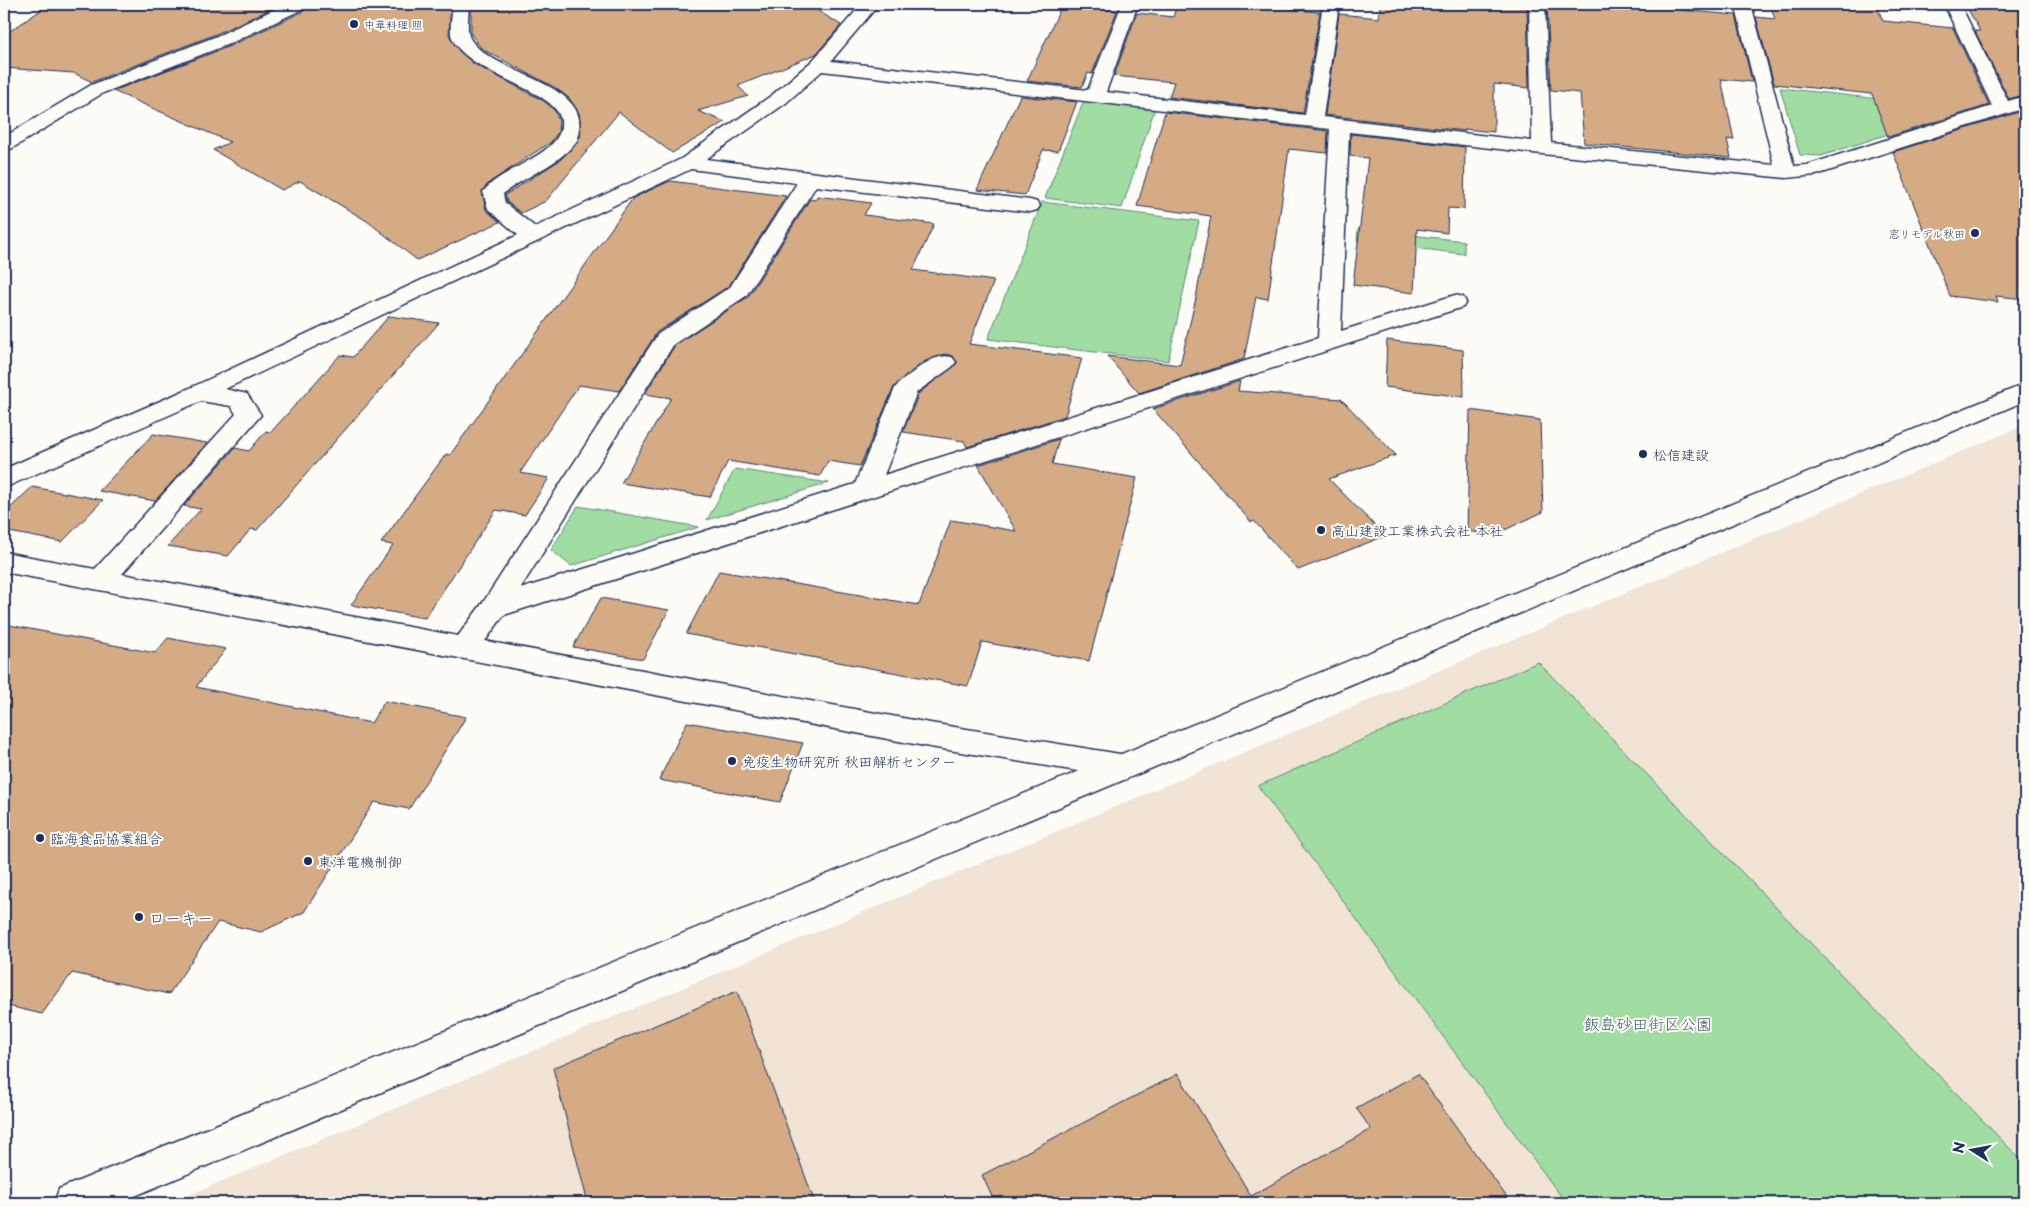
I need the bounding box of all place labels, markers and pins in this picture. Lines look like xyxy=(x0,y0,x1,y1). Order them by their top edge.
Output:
place label: 中華料理 照 xyxy=(364,16,423,33)
marker: 中華料理 照 xyxy=(348,18,360,30)
place label: 窓リモデル秋田 xyxy=(1889,225,1965,242)
marker: 窓リモデル秋田 xyxy=(1969,227,1981,239)
place label: 松信建設 xyxy=(1653,444,1709,465)
marker: 松信建設 xyxy=(1637,448,1649,460)
place label: 高山建設工業株式会社 本社 xyxy=(1331,520,1504,541)
marker: 高山建設工業株式会社 本社 xyxy=(1315,524,1327,536)
place label: 免疫生物研究所 秋田解析センター xyxy=(742,751,956,772)
marker: 免疫生物研究所 秋田解析センター xyxy=(726,755,738,767)
place label: 臨海食品協業組合 xyxy=(50,828,162,849)
marker: 臨海食品協業組合 xyxy=(34,832,46,844)
place label: 東洋電機制御 xyxy=(318,851,402,872)
marker: 東洋電機制御 xyxy=(302,855,314,867)
place label: ローキー xyxy=(149,905,213,929)
marker: ローキー xyxy=(133,911,145,923)

